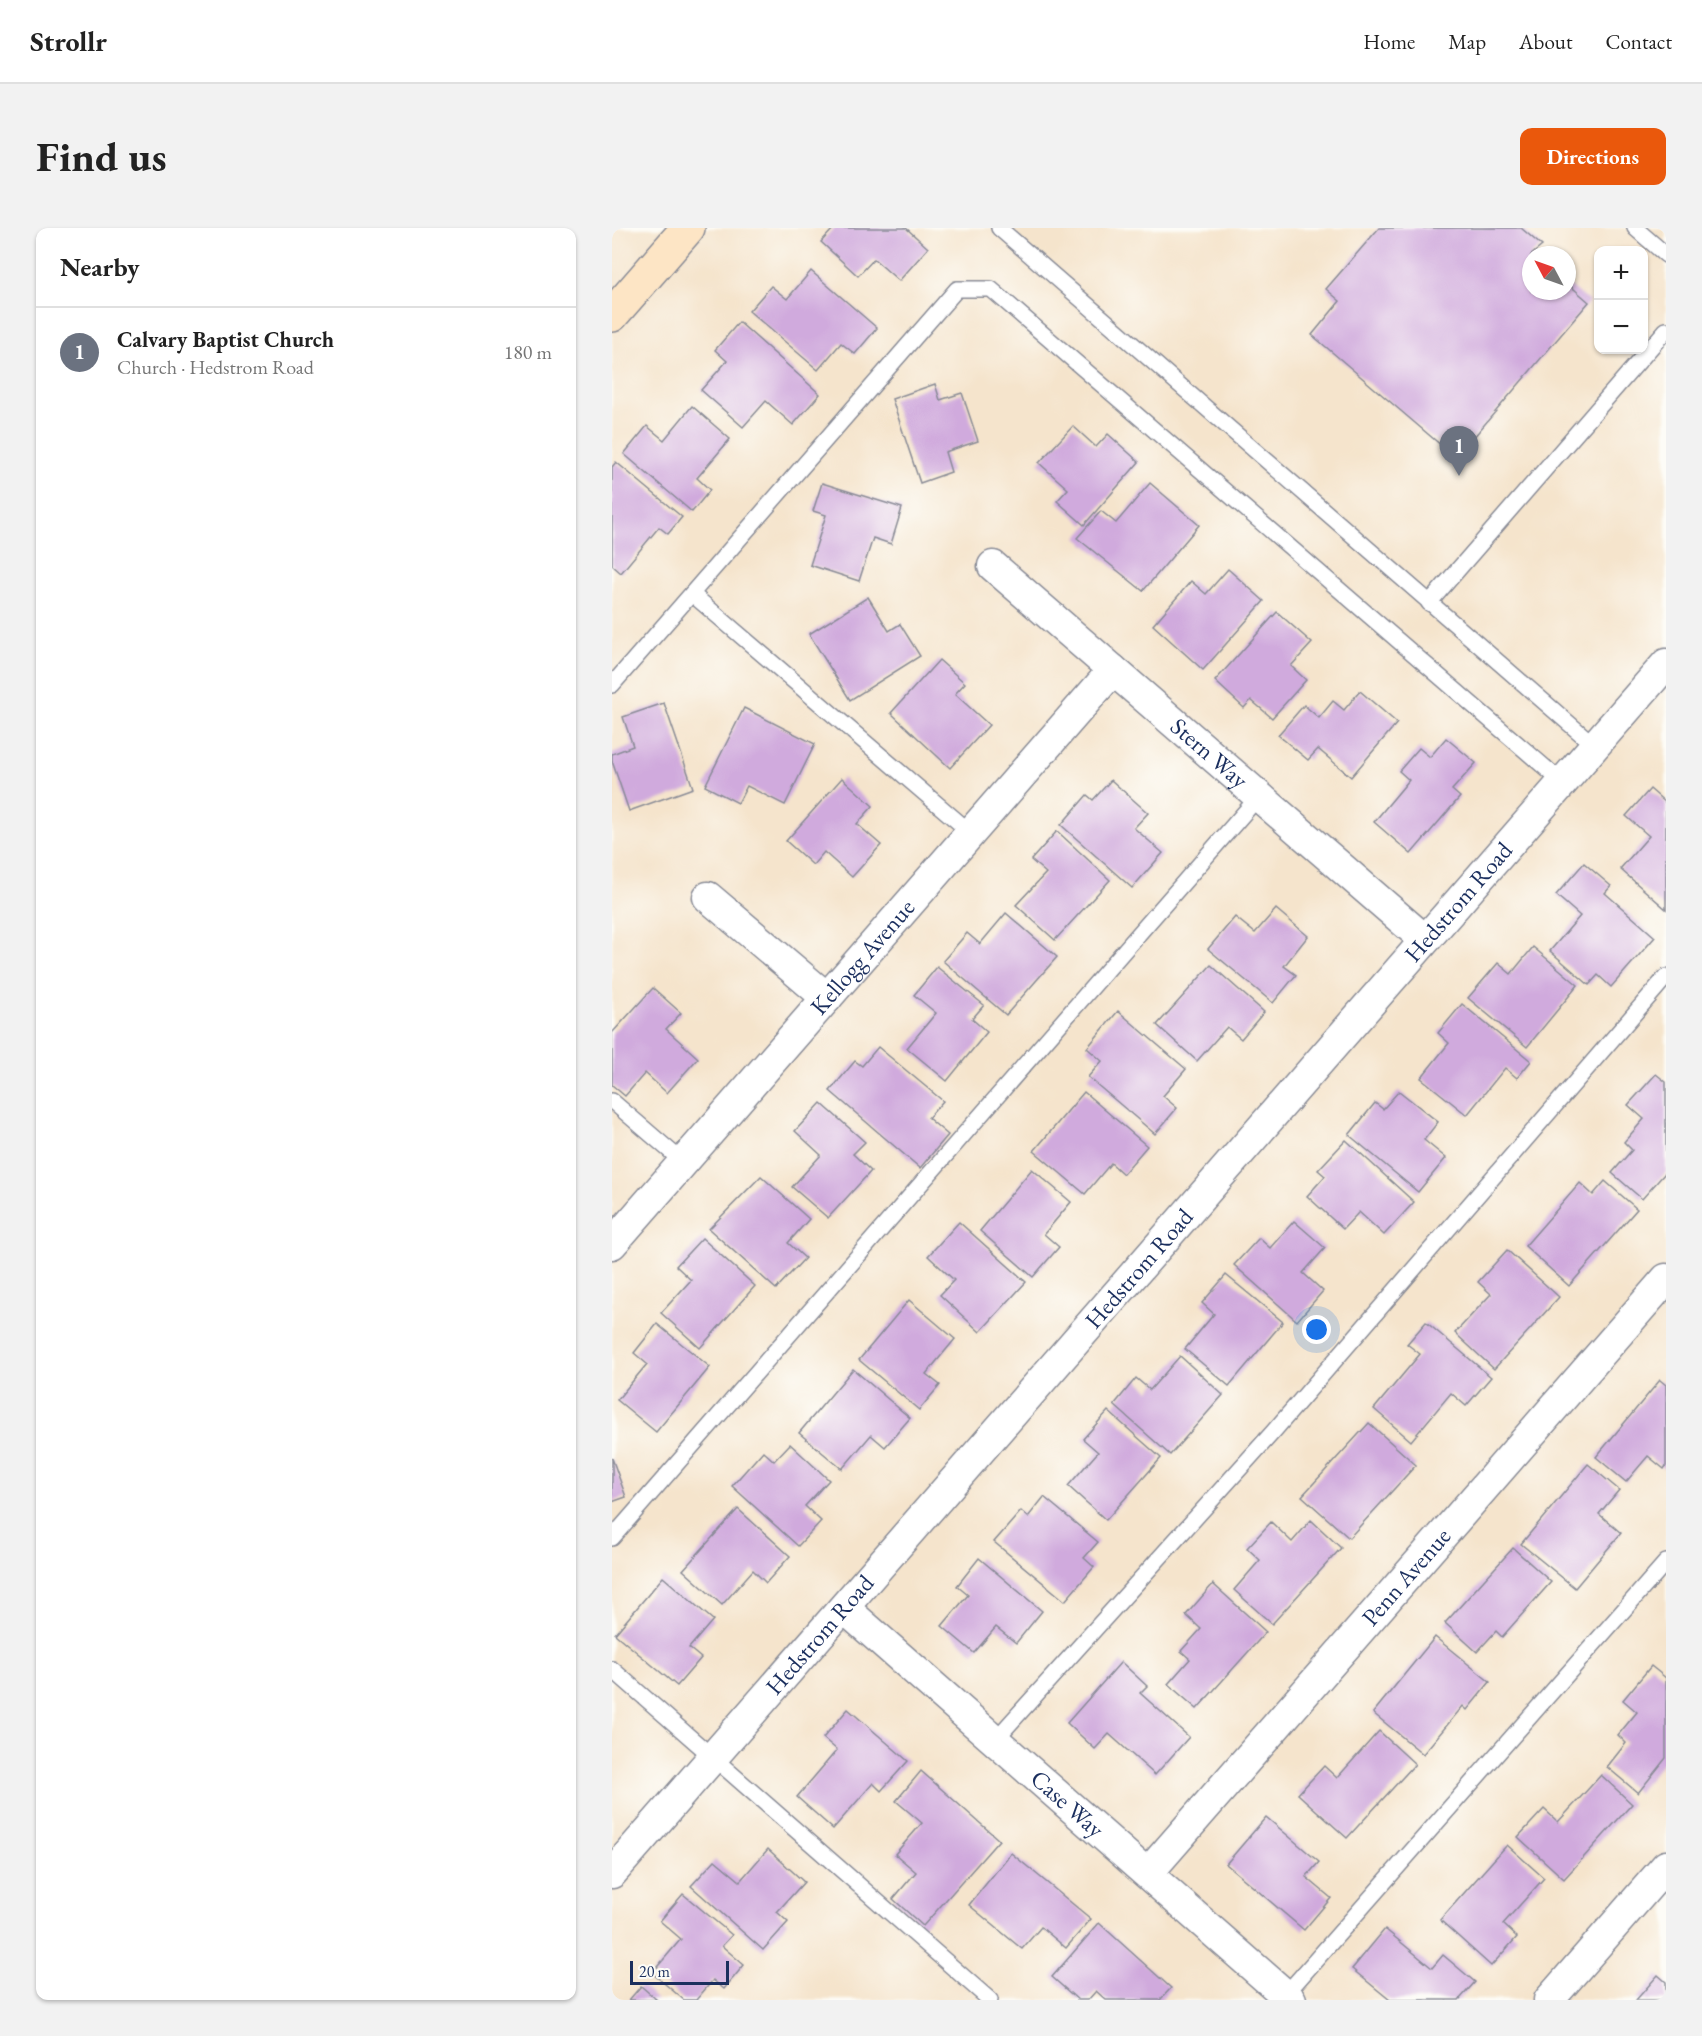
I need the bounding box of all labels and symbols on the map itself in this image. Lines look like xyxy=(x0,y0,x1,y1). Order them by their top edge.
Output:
north arrow xyxy=(1522,246,1576,300)
pin: 1 xyxy=(1440,426,1478,476)
street label: Stern Way xyxy=(1164,711,1255,795)
street label: Hedstrom Road xyxy=(1397,835,1519,968)
street label: Kellogg Avenue xyxy=(803,892,921,1021)
street label: Hedstrom Road xyxy=(1078,1201,1200,1335)
your location xyxy=(1302,1315,1331,1344)
street label: Penn Avenue xyxy=(1355,1521,1457,1632)
street label: Hedstrom Road xyxy=(758,1567,881,1701)
street label: Case Way xyxy=(1024,1763,1111,1844)
scale bar xyxy=(630,1958,729,1986)

